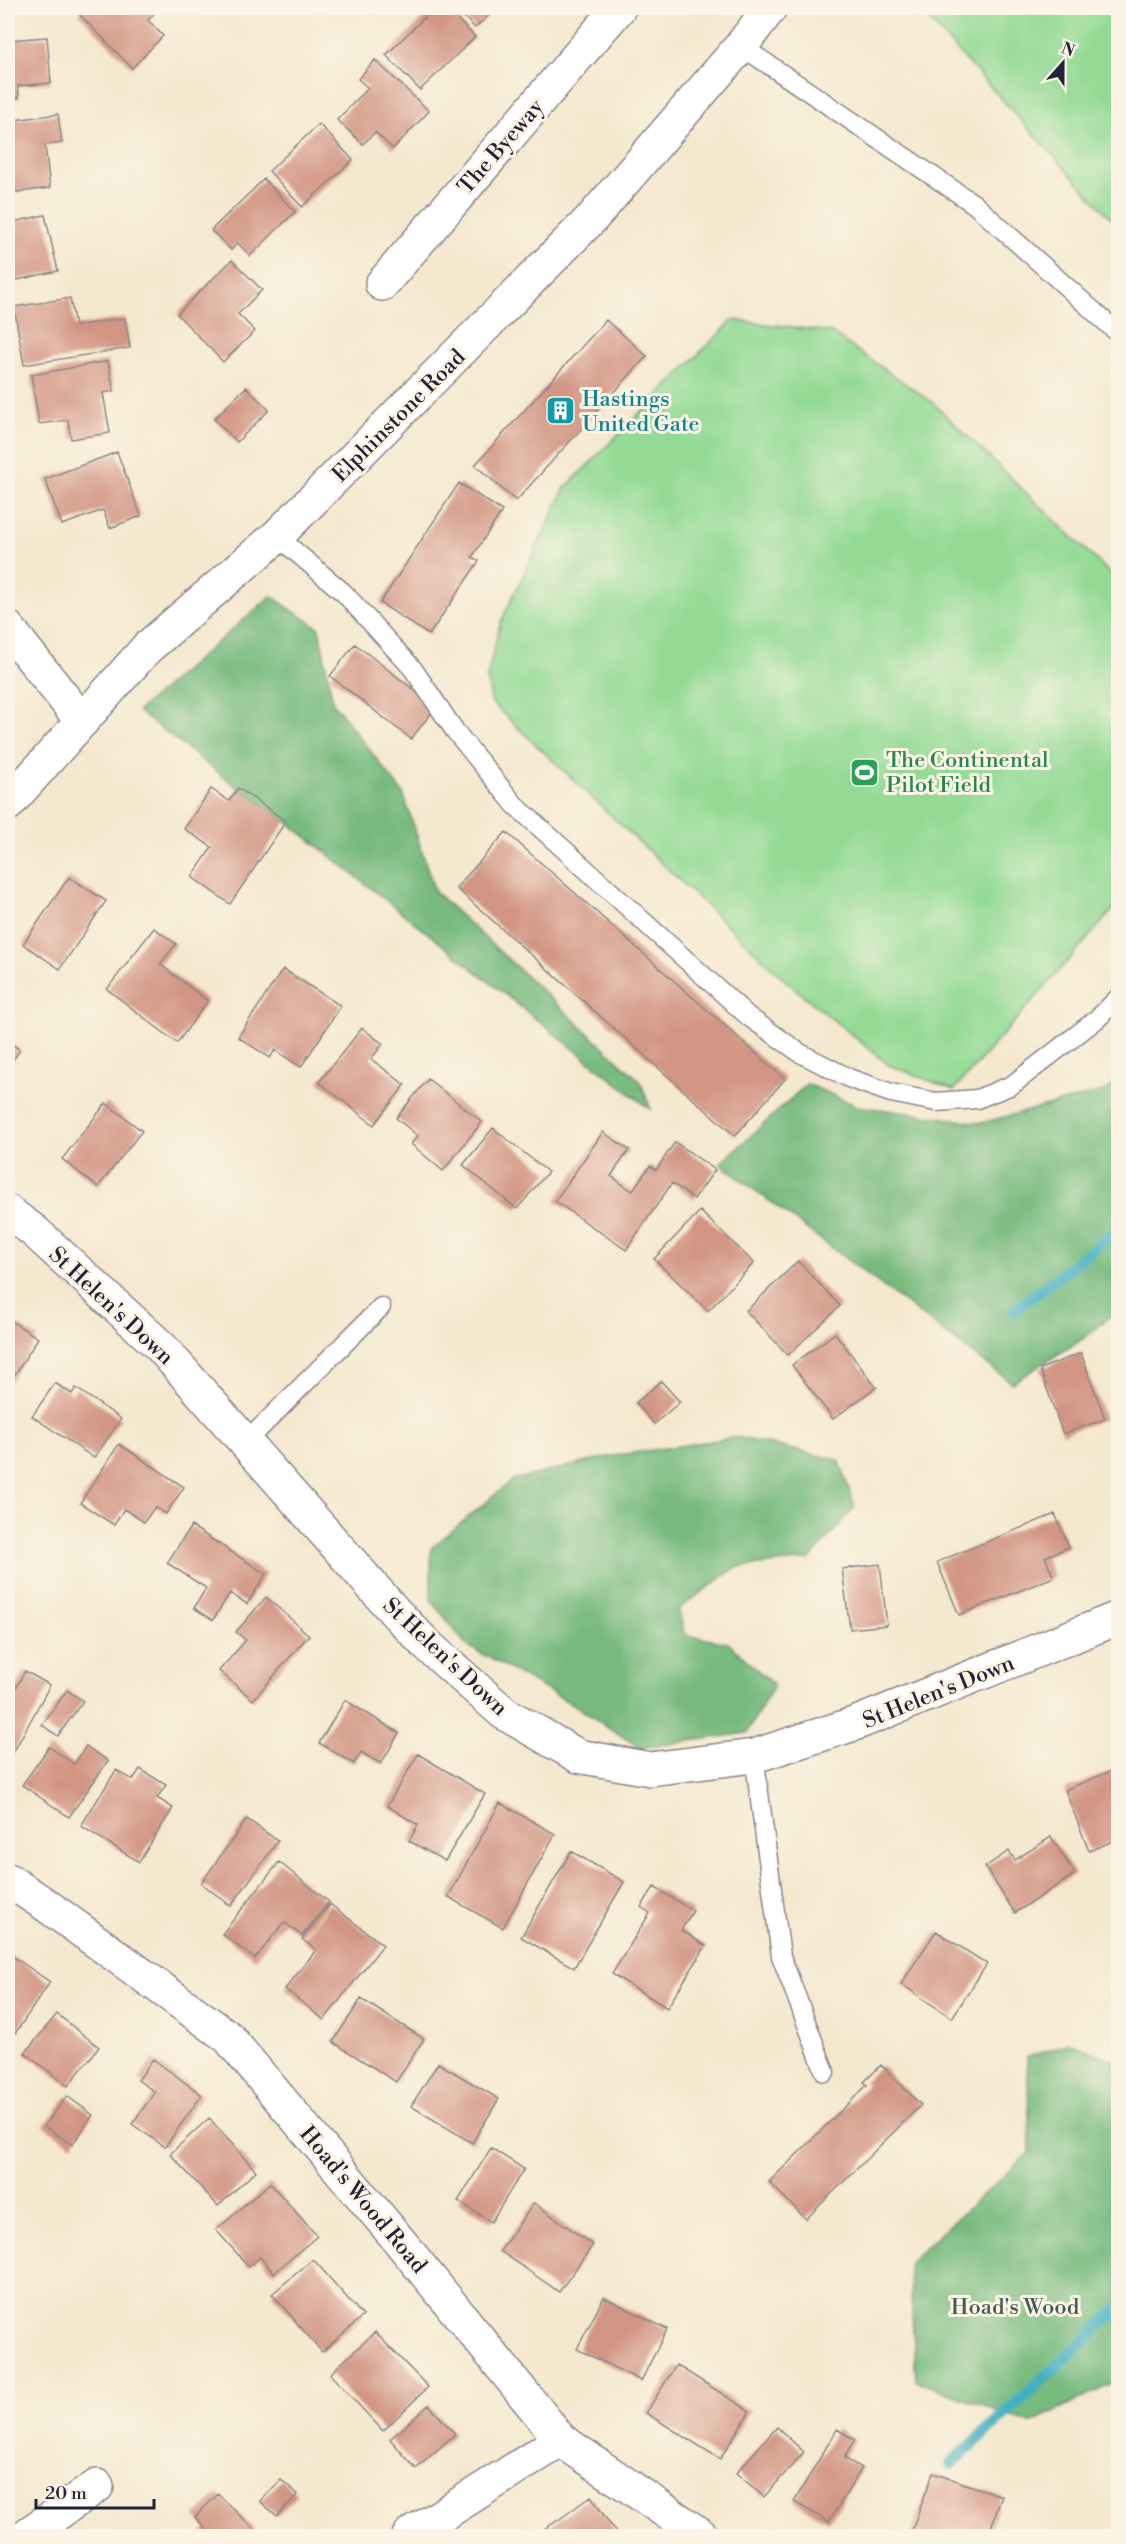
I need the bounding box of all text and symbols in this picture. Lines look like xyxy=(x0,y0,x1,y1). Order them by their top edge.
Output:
north arrow xyxy=(1033,33,1093,93)
text: N xyxy=(1059,38,1078,62)
street label: The Byeway xyxy=(453,94,550,200)
street label: Elphinstone Road xyxy=(327,343,472,488)
place label: Hastings United Gate xyxy=(582,386,700,438)
building icon: Hastings United Gate xyxy=(545,395,577,427)
place label: The Continental Pilot Field xyxy=(886,747,1049,799)
sports icon: The Continental Pilot Field xyxy=(849,756,881,788)
street label: St Helen's Down xyxy=(43,1241,179,1371)
street label: St Helen's Down xyxy=(377,1592,513,1722)
street label: St Helen's Down xyxy=(859,1650,1018,1735)
street label: Hoad's Wood Road xyxy=(293,2121,433,2279)
park label: Hoad's Wood xyxy=(951,2294,1080,2321)
scale bar xyxy=(36,2472,154,2510)
text: 20 m xyxy=(45,2482,87,2505)

